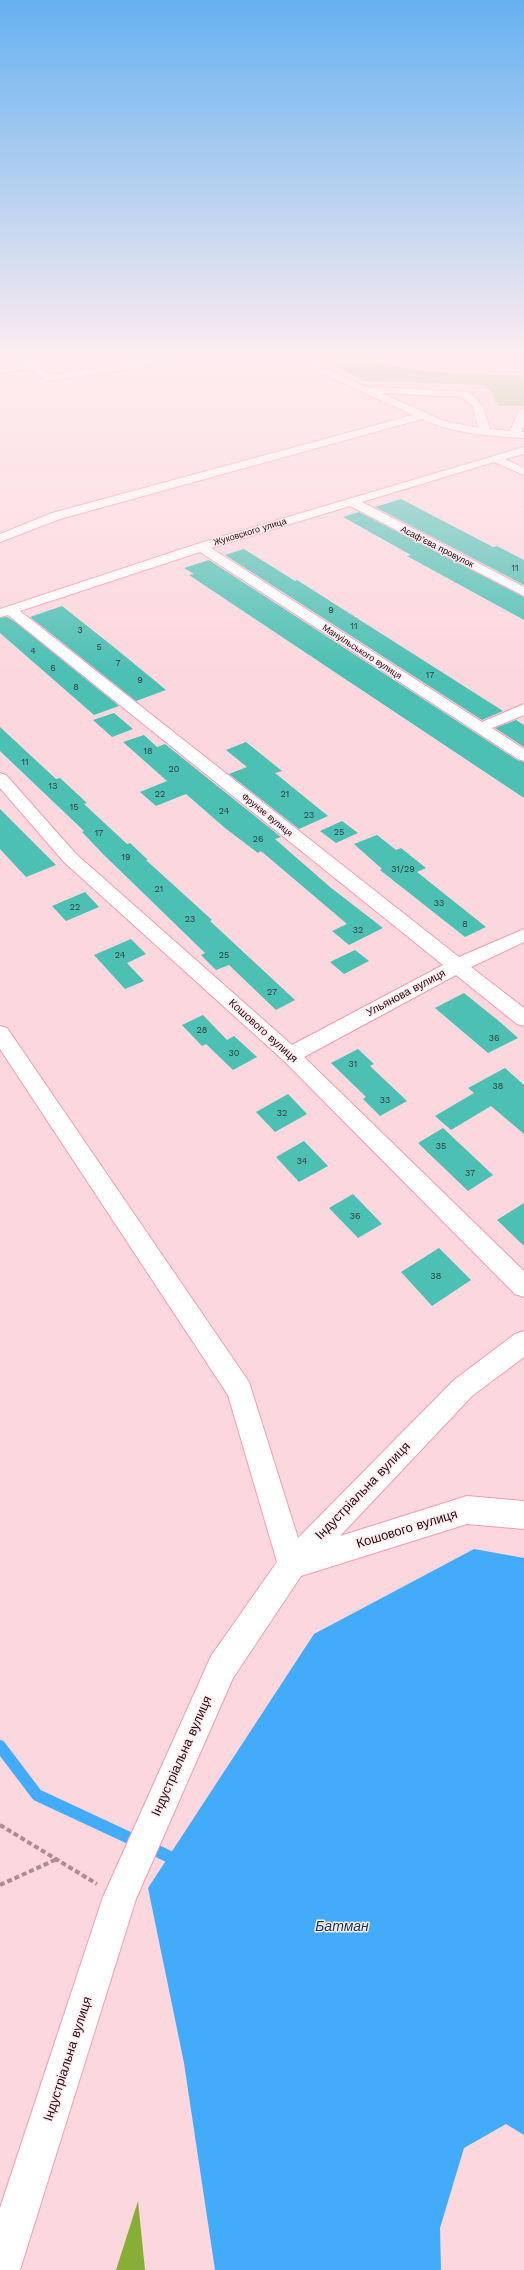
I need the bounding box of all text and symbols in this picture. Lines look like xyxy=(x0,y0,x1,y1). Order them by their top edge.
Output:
street label: Жуковского улица xyxy=(212,516,288,548)
street label: Асаф’єва провулок xyxy=(399,524,475,570)
house number: 11 xyxy=(511,563,519,573)
house number: 9 xyxy=(328,605,334,615)
house number: 11 xyxy=(350,621,358,631)
street label: Мануільського вулиця xyxy=(320,622,404,682)
house number: 3 xyxy=(77,625,83,635)
house number: 5 xyxy=(96,642,102,652)
house number: 4 xyxy=(30,646,36,656)
house number: 7 xyxy=(115,658,121,668)
house number: 6 xyxy=(50,663,56,673)
house number: 17 xyxy=(426,670,434,680)
house number: 9 xyxy=(137,675,143,685)
house number: 8 xyxy=(73,682,79,692)
house number: 18 xyxy=(143,746,153,756)
house number: 11 xyxy=(21,757,29,767)
house number: 20 xyxy=(169,764,179,774)
house number: 13 xyxy=(49,781,57,791)
house number: 22 xyxy=(155,789,165,799)
house number: 21 xyxy=(281,789,289,799)
street label: Фрунзе вулиця xyxy=(239,791,295,839)
house number: 15 xyxy=(70,802,78,812)
house number: 24 xyxy=(219,806,229,816)
house number: 23 xyxy=(304,810,314,820)
house number: 25 xyxy=(334,827,344,837)
house number: 17 xyxy=(95,828,103,838)
house number: 26 xyxy=(253,834,263,844)
house number: 19 xyxy=(121,852,131,862)
house number: 31/29 xyxy=(391,864,415,874)
house number: 21 xyxy=(155,884,163,894)
house number: 33 xyxy=(434,898,444,908)
house number: 22 xyxy=(70,902,80,912)
house number: 23 xyxy=(185,914,195,924)
house number: 8 xyxy=(462,919,468,929)
house number: 32 xyxy=(353,925,363,935)
house number: 24 xyxy=(115,950,125,960)
house number: 25 xyxy=(219,950,229,960)
street label: Ульянова вулиця xyxy=(364,967,448,1019)
house number: 27 xyxy=(267,987,277,997)
street label: Кошового вулиця xyxy=(226,996,300,1066)
house number: 28 xyxy=(197,1025,207,1035)
house number: 36 xyxy=(489,1033,499,1043)
house number: 30 xyxy=(229,1048,239,1058)
house number: 31 xyxy=(349,1059,357,1069)
house number: 38 xyxy=(493,1081,503,1091)
house number: 33 xyxy=(380,1095,390,1105)
house number: 32 xyxy=(277,1108,287,1118)
house number: 35 xyxy=(436,1141,446,1151)
house number: 34 xyxy=(297,1156,307,1166)
house number: 37 xyxy=(465,1168,475,1178)
house number: 36 xyxy=(350,1211,360,1221)
house number: 38 xyxy=(431,1271,441,1281)
street label: Індустріальна вулиця xyxy=(312,1439,414,1543)
street label: Кошового вулиця xyxy=(355,1506,459,1552)
street label: Індустріальна вулиця xyxy=(148,1693,216,1819)
water label: Батман xyxy=(315,1919,369,1935)
street label: Індустріальна вулиця xyxy=(41,1995,95,2123)

